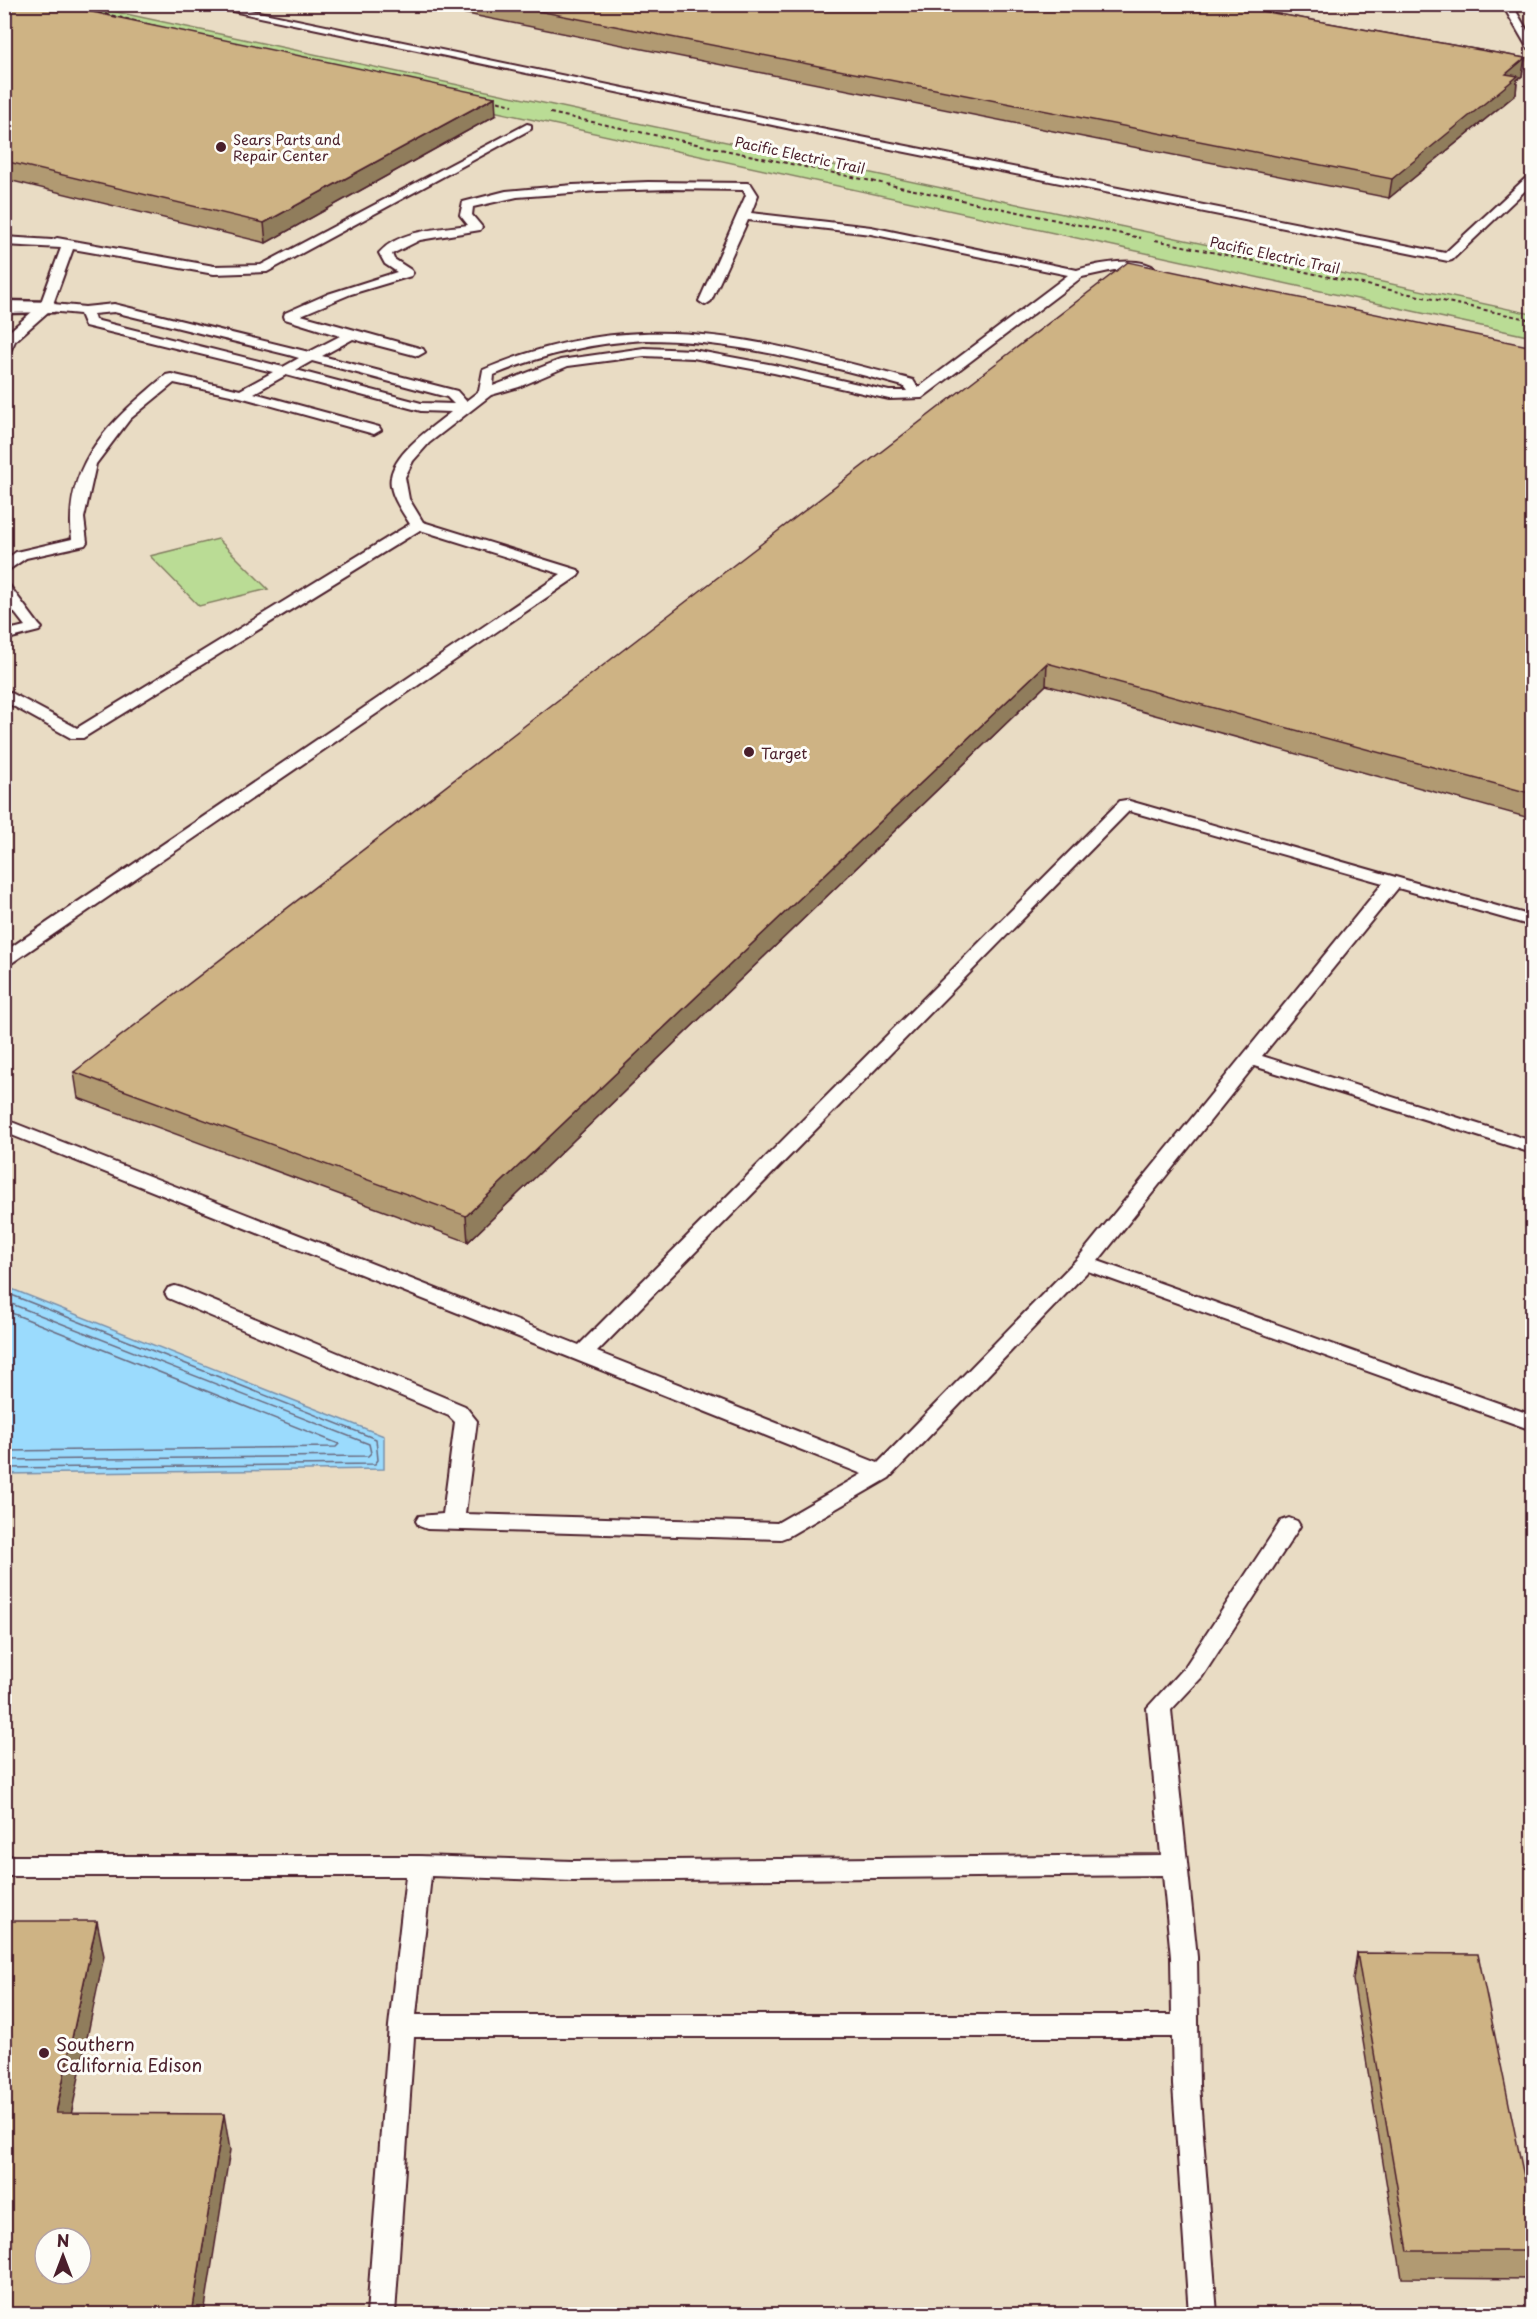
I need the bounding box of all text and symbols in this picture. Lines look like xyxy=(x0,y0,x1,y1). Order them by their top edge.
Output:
place label: Sears Parts and Repair Center xyxy=(233,129,341,166)
street label: Pacific Electric Trail xyxy=(733,131,867,179)
marker: Sears Parts and Repair Center xyxy=(214,140,228,154)
street label: Pacific Electric Trail xyxy=(1208,231,1342,279)
place label: Target xyxy=(761,741,808,764)
marker: Target xyxy=(742,745,756,759)
place label: Southern California Edison xyxy=(56,2030,202,2078)
marker: Southern California Edison xyxy=(37,2046,51,2060)
north arrow xyxy=(33,2226,93,2286)
text: N xyxy=(57,2228,69,2252)

